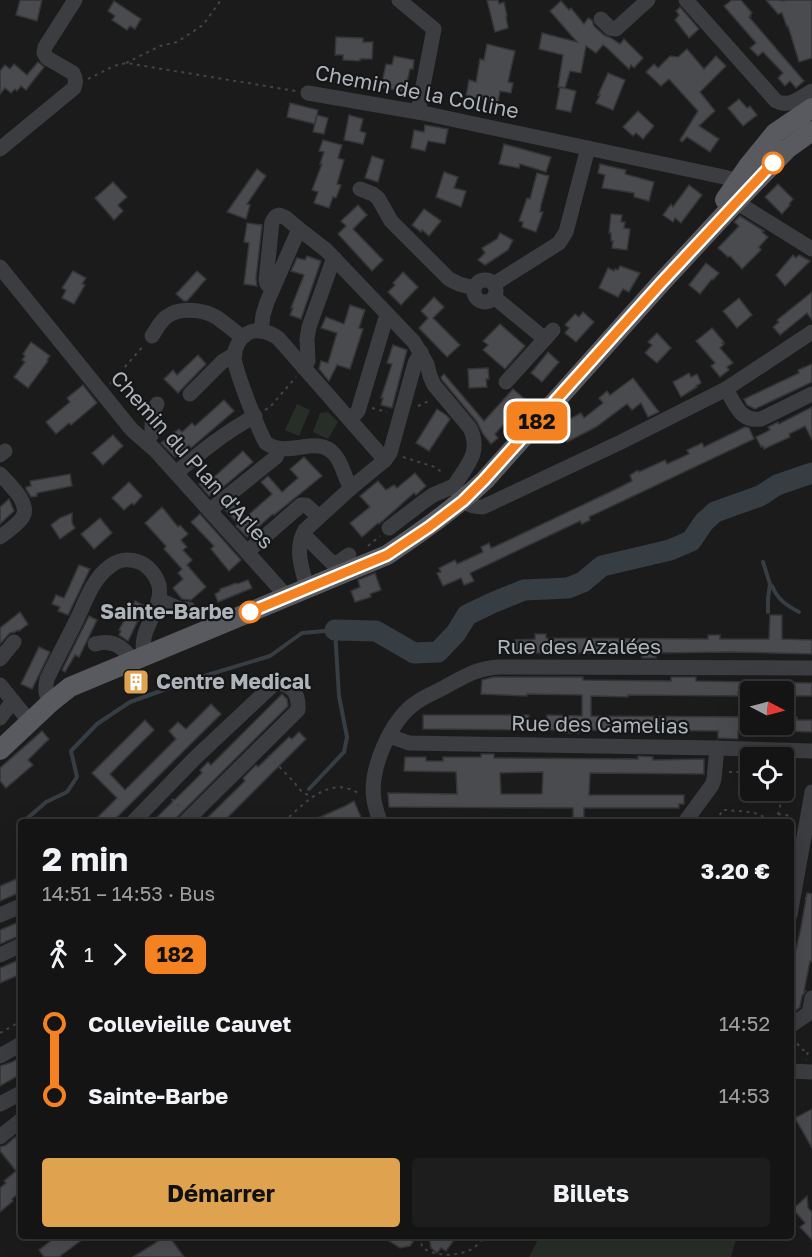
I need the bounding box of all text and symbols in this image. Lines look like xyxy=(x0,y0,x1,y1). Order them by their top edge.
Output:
street label: Chemin de la Colline xyxy=(313,59,521,124)
unlabelled marker xyxy=(762,152,784,174)
street label: Chemin du Plan d'Arles xyxy=(106,365,280,554)
line badge: 182 xyxy=(502,402,572,440)
text: 182 xyxy=(518,408,556,434)
place label: Sainte-Barbe xyxy=(100,598,234,624)
marker: Sainte-Barbe xyxy=(239,601,261,623)
street label: Rue des Azalées xyxy=(497,633,661,659)
building icon: Centre Medical xyxy=(121,667,151,697)
place label: Centre Medical xyxy=(156,668,311,694)
north arrow xyxy=(740,681,794,735)
map controls xyxy=(740,681,794,801)
street label: Rue des Camelias xyxy=(511,709,689,739)
button: locate xyxy=(740,747,794,801)
text: 2 min xyxy=(42,839,128,878)
text: 3.20 € xyxy=(701,857,770,884)
text: 14:51 – 14:53 · Bus xyxy=(42,881,215,905)
icon: walk xyxy=(42,938,75,971)
icon: forward xyxy=(103,938,136,971)
text: 182 xyxy=(157,941,194,967)
text: 1 xyxy=(84,942,94,966)
text: Collevieille Cauvet xyxy=(88,1010,291,1037)
text: 14:52 xyxy=(719,1011,770,1035)
text: Sainte-Barbe xyxy=(88,1082,228,1109)
text: 14:53 xyxy=(719,1083,770,1107)
button: Démarrer xyxy=(42,1158,400,1227)
button: Billets xyxy=(412,1158,770,1227)

